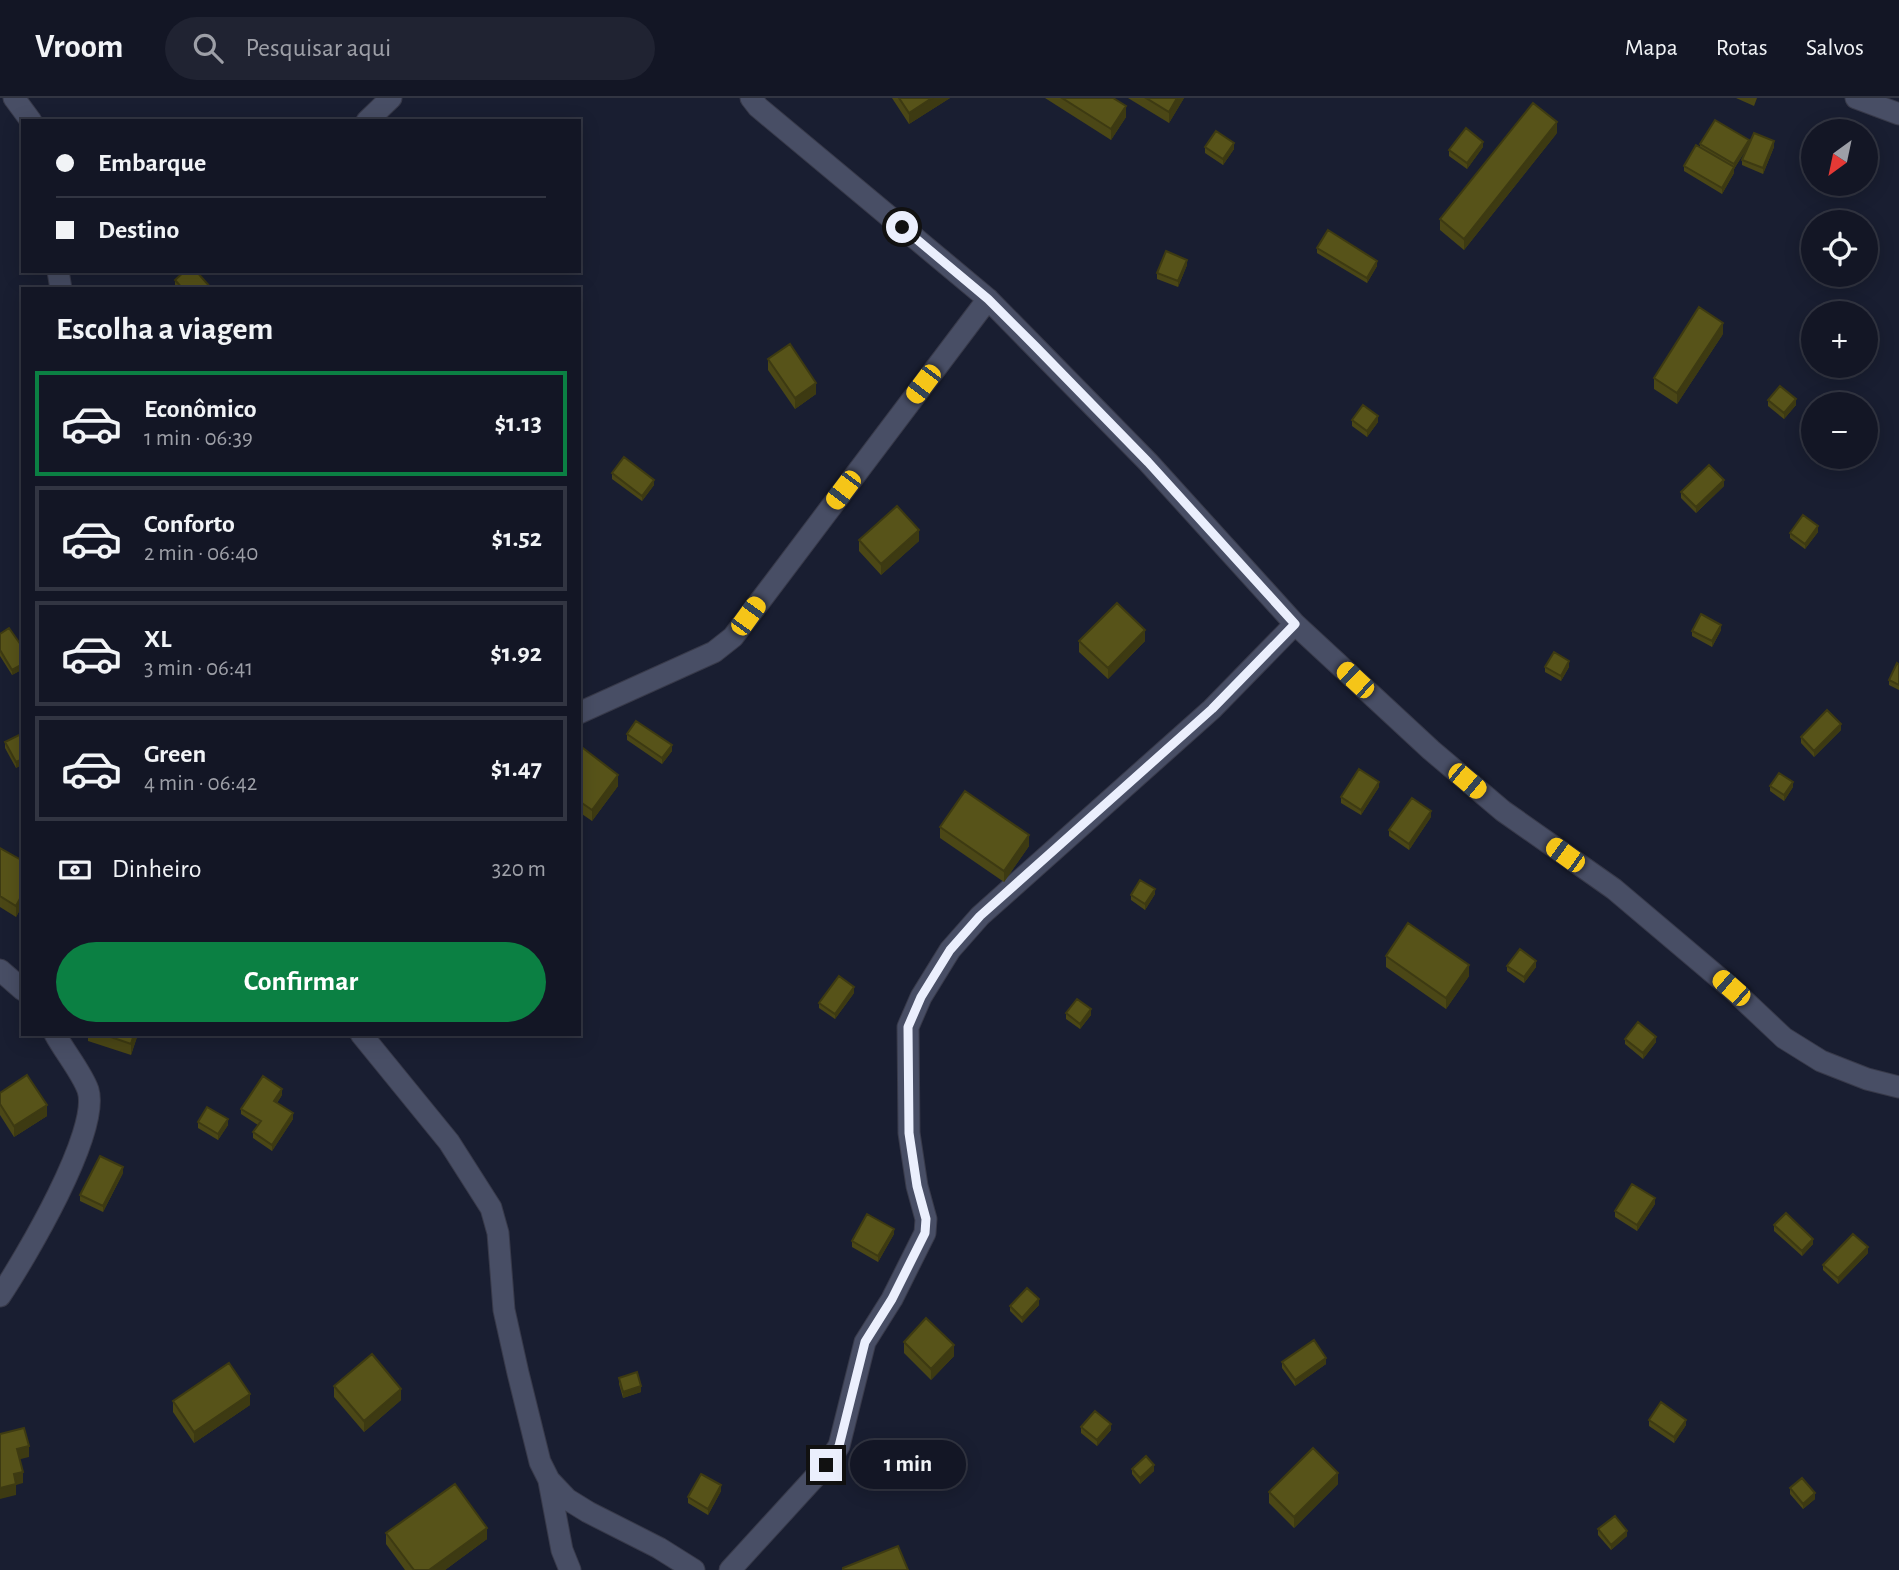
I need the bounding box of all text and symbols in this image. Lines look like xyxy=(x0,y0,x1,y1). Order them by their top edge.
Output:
search box xyxy=(165,17,655,80)
icon: search xyxy=(189,29,227,67)
text: Vroom xyxy=(35,31,123,64)
text: Pesquisar aqui xyxy=(245,35,391,61)
text: Mapa xyxy=(1625,36,1678,60)
text: Rotas xyxy=(1716,36,1768,60)
text: Salvos xyxy=(1806,36,1864,60)
north arrow xyxy=(1801,119,1878,196)
map controls xyxy=(1801,119,1878,469)
text: Embarque xyxy=(98,150,206,176)
button: locate xyxy=(1801,210,1878,287)
route start xyxy=(886,211,918,243)
text: Destino xyxy=(98,217,179,243)
button: + xyxy=(1801,301,1878,378)
text: Escolha a viagem xyxy=(56,313,273,345)
car xyxy=(902,361,945,407)
icon: car xyxy=(60,392,123,455)
button: − xyxy=(1801,392,1878,469)
text: Econômico xyxy=(144,396,257,422)
text: $1.13 xyxy=(494,410,542,436)
text: 1 min · 06:39 xyxy=(144,427,253,450)
car xyxy=(822,467,865,513)
icon: car xyxy=(60,507,123,570)
text: Conforto xyxy=(144,511,235,537)
text: $1.52 xyxy=(492,525,542,551)
text: 2 min · 06:40 xyxy=(144,542,258,565)
car xyxy=(728,593,769,639)
icon: car xyxy=(60,622,123,685)
text: XL xyxy=(144,626,171,652)
text: $1.92 xyxy=(490,640,542,666)
text: 3 min · 06:41 xyxy=(144,657,253,680)
car xyxy=(1333,658,1378,702)
icon: car xyxy=(60,737,123,800)
text: Green xyxy=(144,741,206,767)
text: $1.47 xyxy=(491,755,542,781)
car xyxy=(1445,759,1490,803)
text: 4 min · 06:42 xyxy=(144,772,257,795)
car xyxy=(1542,834,1589,876)
icon: cash xyxy=(56,851,94,889)
text: Dinheiro xyxy=(112,856,201,882)
text: 320 m xyxy=(492,858,546,881)
button: Confirmar xyxy=(56,942,546,1022)
car xyxy=(1709,966,1754,1010)
callout: 1 min xyxy=(850,1440,966,1490)
route end xyxy=(810,1449,842,1481)
text: 1 min xyxy=(884,1453,932,1476)

